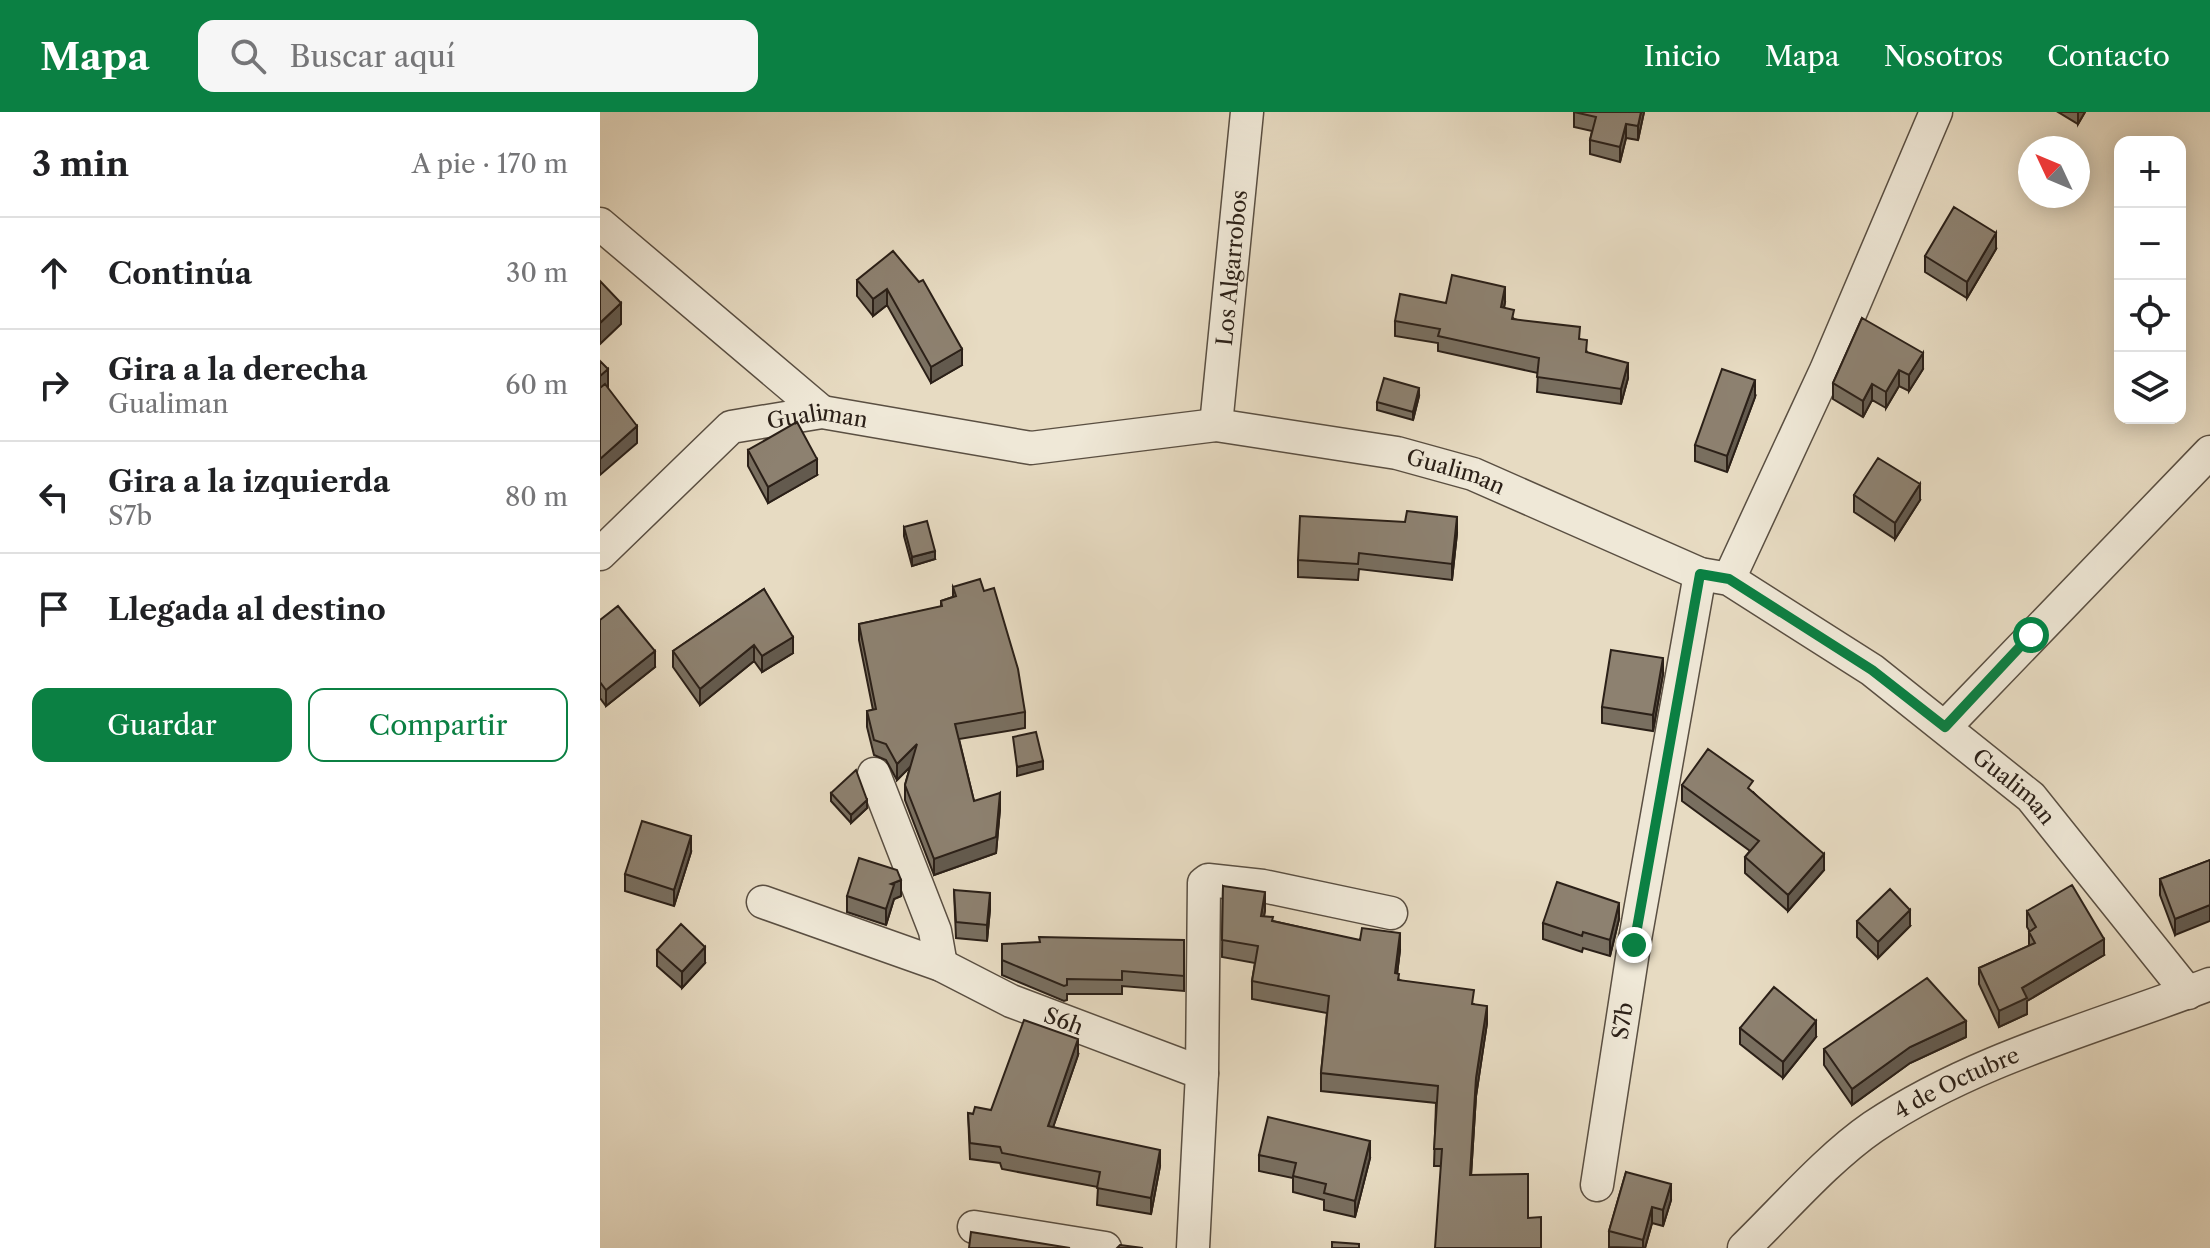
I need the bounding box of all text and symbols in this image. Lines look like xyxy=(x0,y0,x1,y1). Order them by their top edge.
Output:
search box xyxy=(198,20,758,92)
text: Mapa xyxy=(40,33,150,80)
icon: search xyxy=(226,34,270,78)
text: Buscar aquí xyxy=(290,38,455,75)
text: Inicio xyxy=(1644,39,1721,73)
text: Mapa xyxy=(1765,39,1840,73)
text: Nosotros xyxy=(1884,39,2003,73)
text: Contacto xyxy=(2047,39,2170,73)
north arrow xyxy=(2018,136,2090,208)
map controls xyxy=(2114,136,2186,424)
button: + xyxy=(2114,136,2186,208)
text: 3 min xyxy=(32,143,129,185)
text: A pie · 170 m xyxy=(412,148,568,180)
street label: Los Algarrobos xyxy=(1211,189,1253,347)
button: − xyxy=(2114,208,2186,280)
icon: ahead xyxy=(32,251,76,295)
text: Continúa xyxy=(108,255,252,292)
text: 30 m xyxy=(506,257,568,289)
button: locate xyxy=(2114,280,2186,352)
text: Gira a la derecha xyxy=(108,351,367,388)
button: layers xyxy=(2114,352,2186,424)
icon: right xyxy=(32,363,76,407)
text: 60 m xyxy=(505,369,568,401)
text: Gualiman xyxy=(108,388,229,420)
street label: Gualiman xyxy=(765,399,870,435)
street label: Gualiman xyxy=(1404,443,1509,501)
text: Gira a la izquierda xyxy=(108,463,390,500)
icon: left xyxy=(32,475,76,519)
text: 80 m xyxy=(505,481,568,513)
text: S7b xyxy=(108,500,152,532)
icon: arrive xyxy=(32,587,76,631)
text: Llegada al destino xyxy=(108,591,386,628)
route start xyxy=(2013,617,2049,653)
button: Guardar xyxy=(32,688,292,762)
button: Compartir xyxy=(308,688,568,762)
street label: Gualiman xyxy=(1967,743,2061,830)
route end xyxy=(1616,927,1652,963)
street label: S7b xyxy=(1607,1001,1639,1042)
street label: S6h xyxy=(1040,1002,1087,1041)
street label: 4 de Octubre xyxy=(1889,1042,2023,1125)

